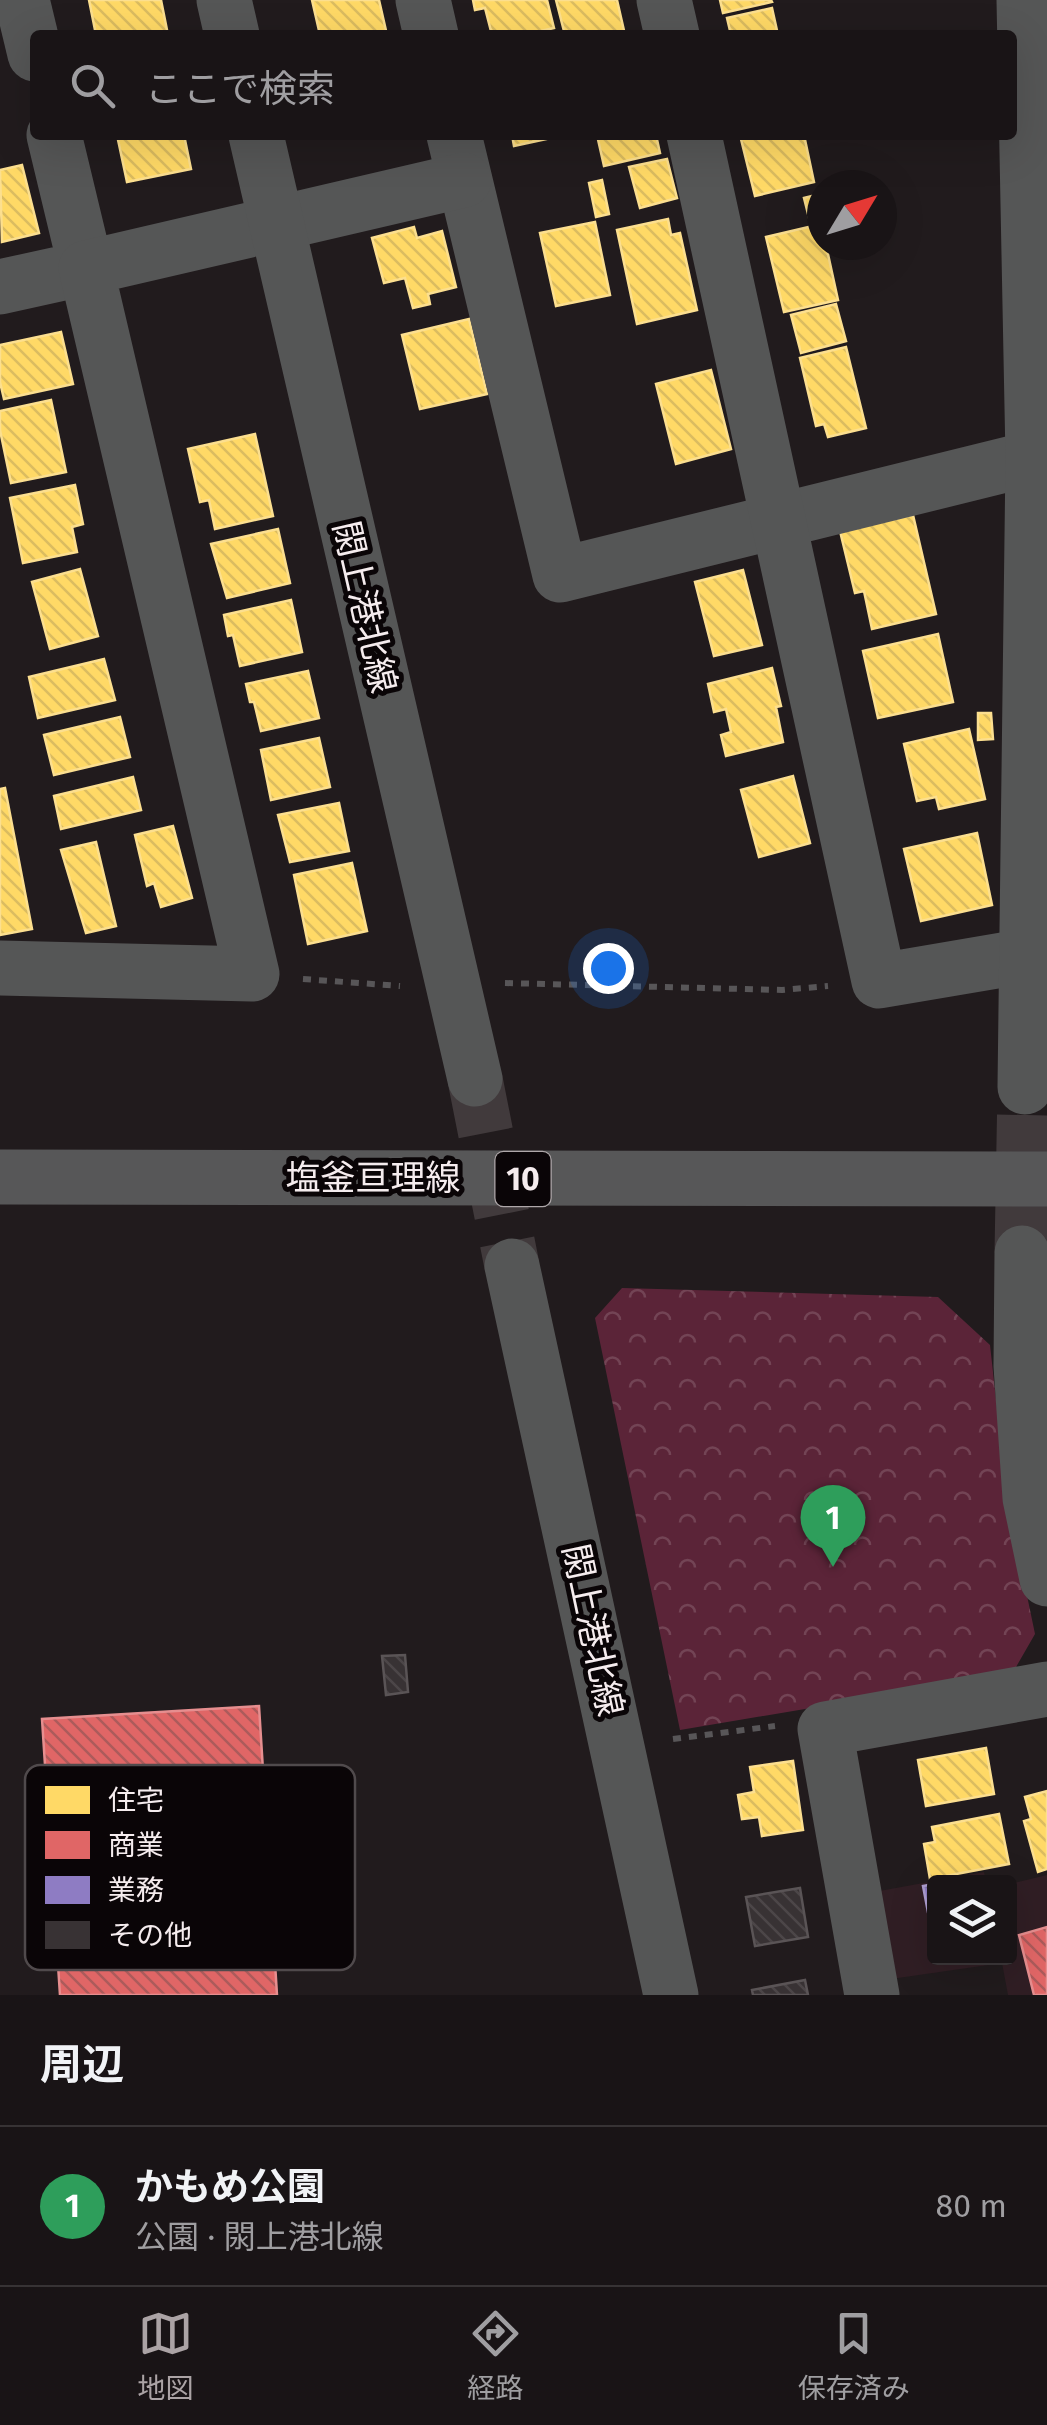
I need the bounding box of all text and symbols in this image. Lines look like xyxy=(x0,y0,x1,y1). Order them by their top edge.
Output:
search box xyxy=(30,30,1017,140)
icon: search xyxy=(65,58,120,113)
text: ここで検索 xyxy=(145,66,335,112)
north arrow xyxy=(807,170,897,260)
street label: 閖上港北線 xyxy=(325,517,405,697)
your location xyxy=(583,943,634,994)
road number: 10 xyxy=(496,1152,550,1206)
street label: 塩釜亘理線 xyxy=(285,1157,461,1199)
pin: 1 xyxy=(800,1484,866,1567)
street label: 閖上港北線 xyxy=(554,1540,632,1720)
legend xyxy=(25,1765,355,1970)
text: 住宅 xyxy=(108,1784,164,1817)
text: 商業 xyxy=(108,1829,164,1862)
text: 業務 xyxy=(108,1874,164,1907)
map controls xyxy=(927,1875,1017,1965)
button: layers xyxy=(927,1875,1017,1965)
text: その他 xyxy=(108,1919,192,1952)
text: 周辺 xyxy=(40,2040,124,2090)
text: かもめ公園 xyxy=(135,2164,325,2210)
text: 1 xyxy=(65,2187,80,2225)
text: 80 m xyxy=(936,2187,1007,2225)
text: 公園 · 閖上港北線 xyxy=(135,2218,384,2256)
tab: 地図 xyxy=(137,2306,193,2406)
tab: 経路 xyxy=(467,2306,524,2406)
tab: 保存済み xyxy=(798,2306,910,2406)

